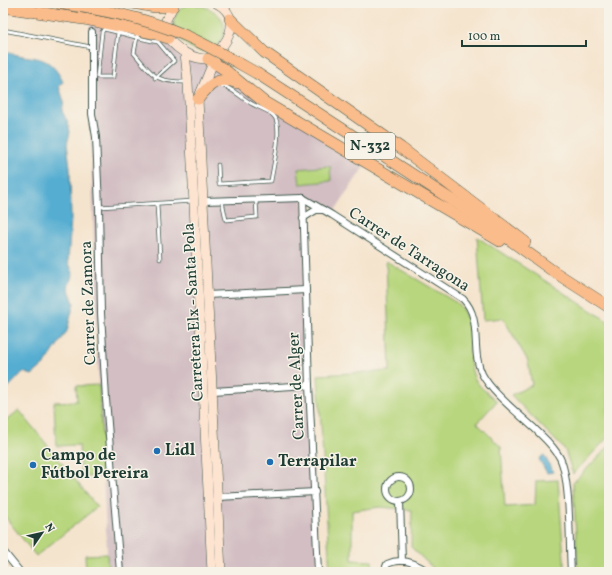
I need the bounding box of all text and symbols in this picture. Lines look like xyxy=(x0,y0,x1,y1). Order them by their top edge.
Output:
scale bar xyxy=(462,22,586,48)
text: 100 m xyxy=(468,29,501,45)
road number: N-332 xyxy=(345,133,395,159)
street label: Carrer de Tarragona xyxy=(344,202,474,298)
street label: Carretera Elx - Santa Pola xyxy=(178,222,210,402)
street label: Carrer de Zamora xyxy=(76,240,102,366)
street label: Carrer de Alger xyxy=(283,331,311,440)
place label: Lidl xyxy=(165,440,196,462)
place label: Campo de Fútbol Pereira xyxy=(41,445,149,485)
marker: Lidl xyxy=(152,446,162,456)
place label: Terrapilar xyxy=(278,451,357,473)
marker: Terrapilar xyxy=(265,457,275,467)
marker: Campo de Fútbol Pereira xyxy=(28,460,38,470)
north arrow xyxy=(22,513,62,553)
text: N xyxy=(41,521,58,536)

